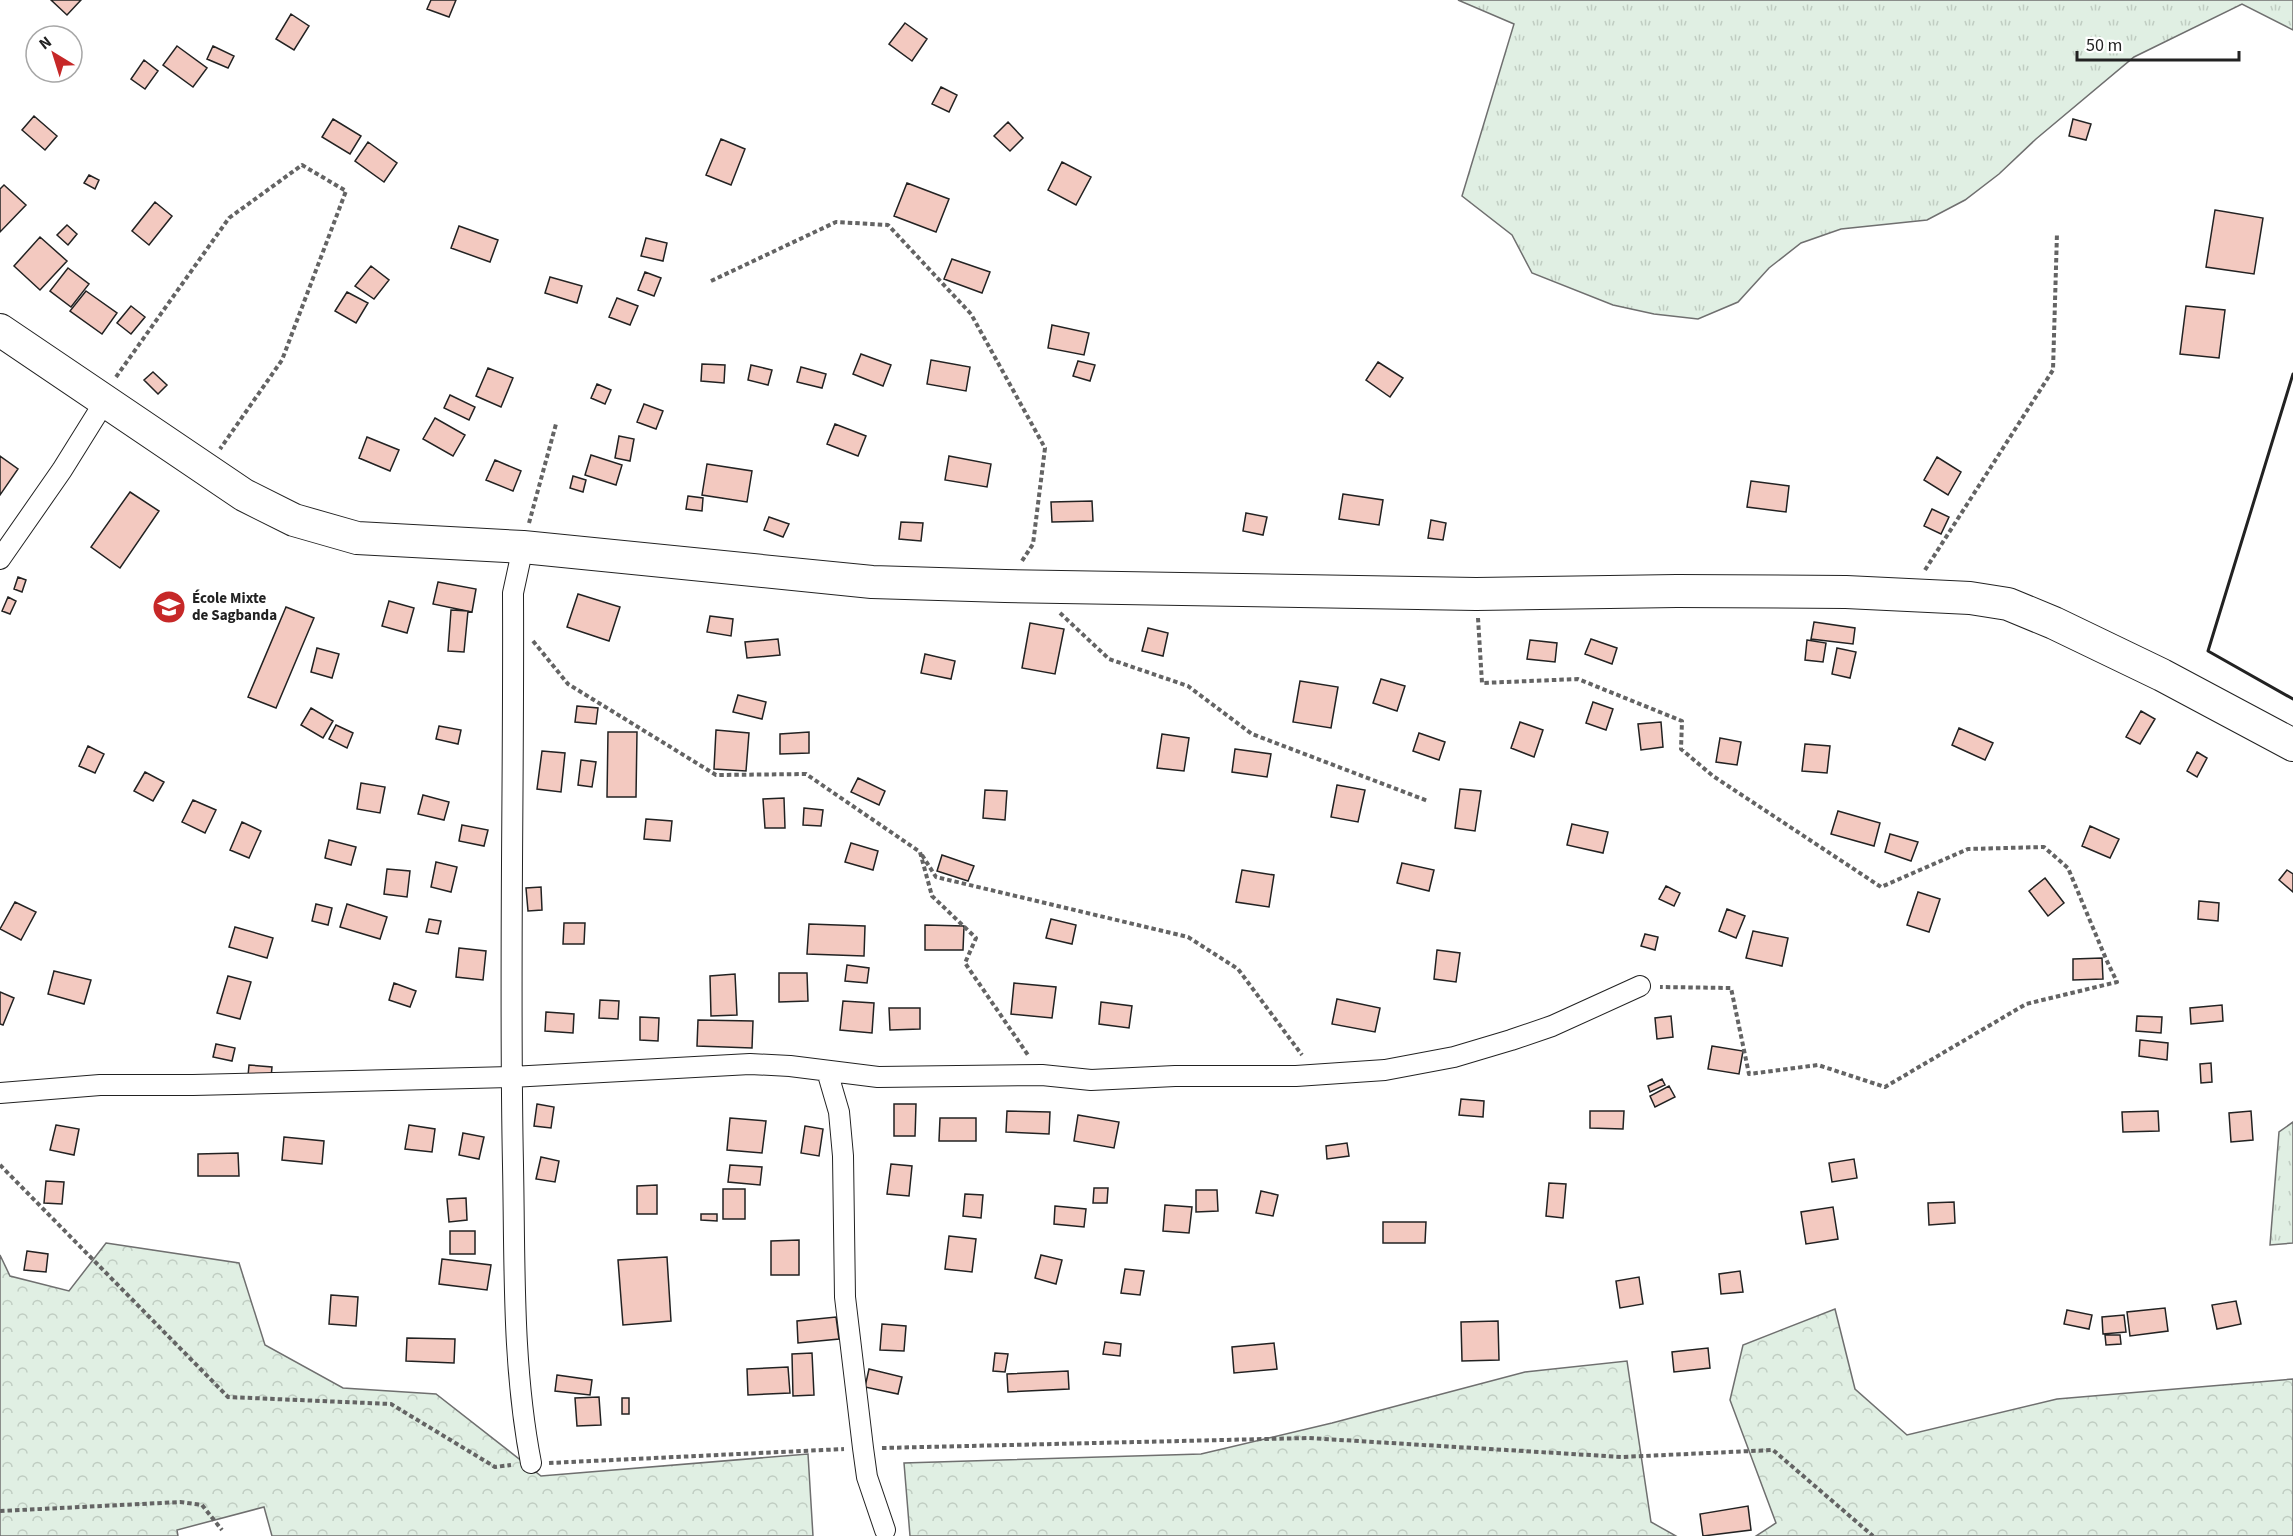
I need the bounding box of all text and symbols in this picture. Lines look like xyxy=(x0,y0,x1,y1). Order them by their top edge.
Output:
north arrow xyxy=(24,24,84,84)
scale bar xyxy=(2077,24,2239,62)
text: N xyxy=(34,31,56,55)
text: 50 m xyxy=(2086,33,2122,58)
place label: École Mixte de Sagbanda xyxy=(192,588,277,626)
school or university icon: École Mixte de Sagbanda xyxy=(151,589,187,625)

